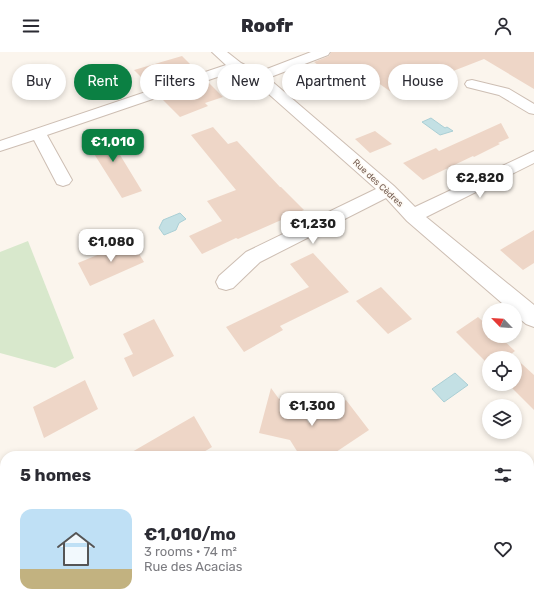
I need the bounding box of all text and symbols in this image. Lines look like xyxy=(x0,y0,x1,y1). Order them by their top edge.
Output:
icon: menu xyxy=(20,15,42,37)
text: Roofr xyxy=(241,15,293,37)
icon: person xyxy=(492,15,514,37)
chip: Buy xyxy=(12,64,66,100)
chip: Rent xyxy=(74,64,132,100)
chip: Filters xyxy=(140,64,209,100)
chip: New xyxy=(217,64,274,100)
chip: Apartment xyxy=(282,64,380,100)
chip: House xyxy=(388,64,458,100)
pin: €1,010 xyxy=(80,129,146,163)
text: €1,010 xyxy=(91,134,135,149)
street label: Rue des Cèdres xyxy=(351,157,406,209)
pin: €2,820 xyxy=(447,165,513,199)
text: €2,820 xyxy=(456,170,504,185)
pin: €1,230 xyxy=(280,211,346,245)
text: €1,230 xyxy=(290,216,336,231)
pin: €1,080 xyxy=(78,229,144,263)
text: €1,080 xyxy=(88,234,134,249)
north arrow xyxy=(482,303,522,343)
map controls xyxy=(482,303,522,439)
button: locate xyxy=(482,351,522,391)
pin: €1,300 xyxy=(279,393,345,427)
text: €1,300 xyxy=(289,398,335,413)
button: layers xyxy=(482,399,522,439)
icon: filters xyxy=(492,464,514,486)
text: 5 homes xyxy=(20,465,91,485)
text: €1,010/mo xyxy=(144,524,236,544)
icon: home xyxy=(52,525,100,573)
icon: heart xyxy=(492,538,514,560)
text: 3 rooms · 74 m² xyxy=(144,544,237,559)
text: Rue des Acacias xyxy=(144,559,242,574)

